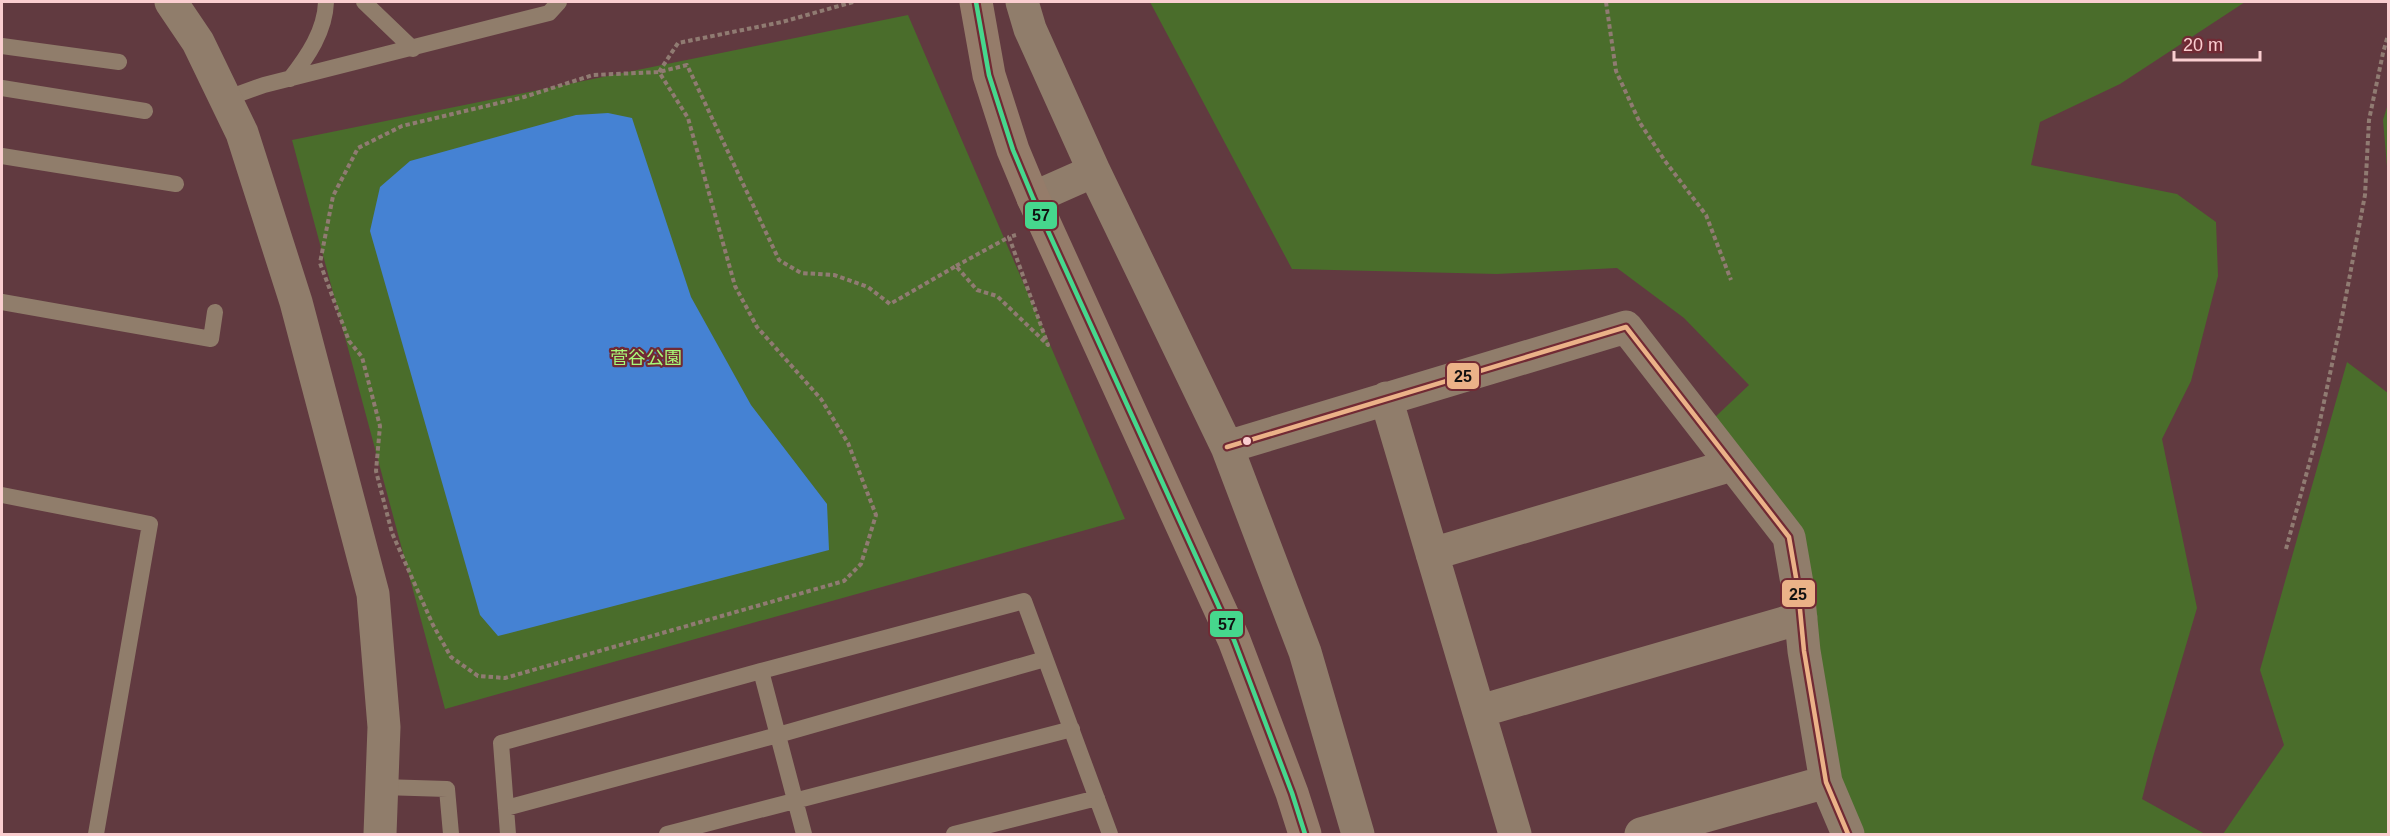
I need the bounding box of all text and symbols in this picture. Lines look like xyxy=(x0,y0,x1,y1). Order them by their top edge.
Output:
scale bar xyxy=(2174,24,2260,62)
text: 20 m xyxy=(2183,35,2223,55)
line badge: 57 xyxy=(1024,201,1058,230)
text: 57 xyxy=(1032,207,1050,224)
park label: 菅谷公園 xyxy=(610,348,682,368)
line badge: 25 xyxy=(1446,362,1480,390)
text: 25 xyxy=(1454,368,1472,385)
unlabelled marker xyxy=(1241,435,1253,447)
line badge: 25 xyxy=(1781,579,1816,608)
text: 25 xyxy=(1789,586,1807,603)
line badge: 57 xyxy=(1209,610,1244,638)
text: 57 xyxy=(1218,616,1236,633)

